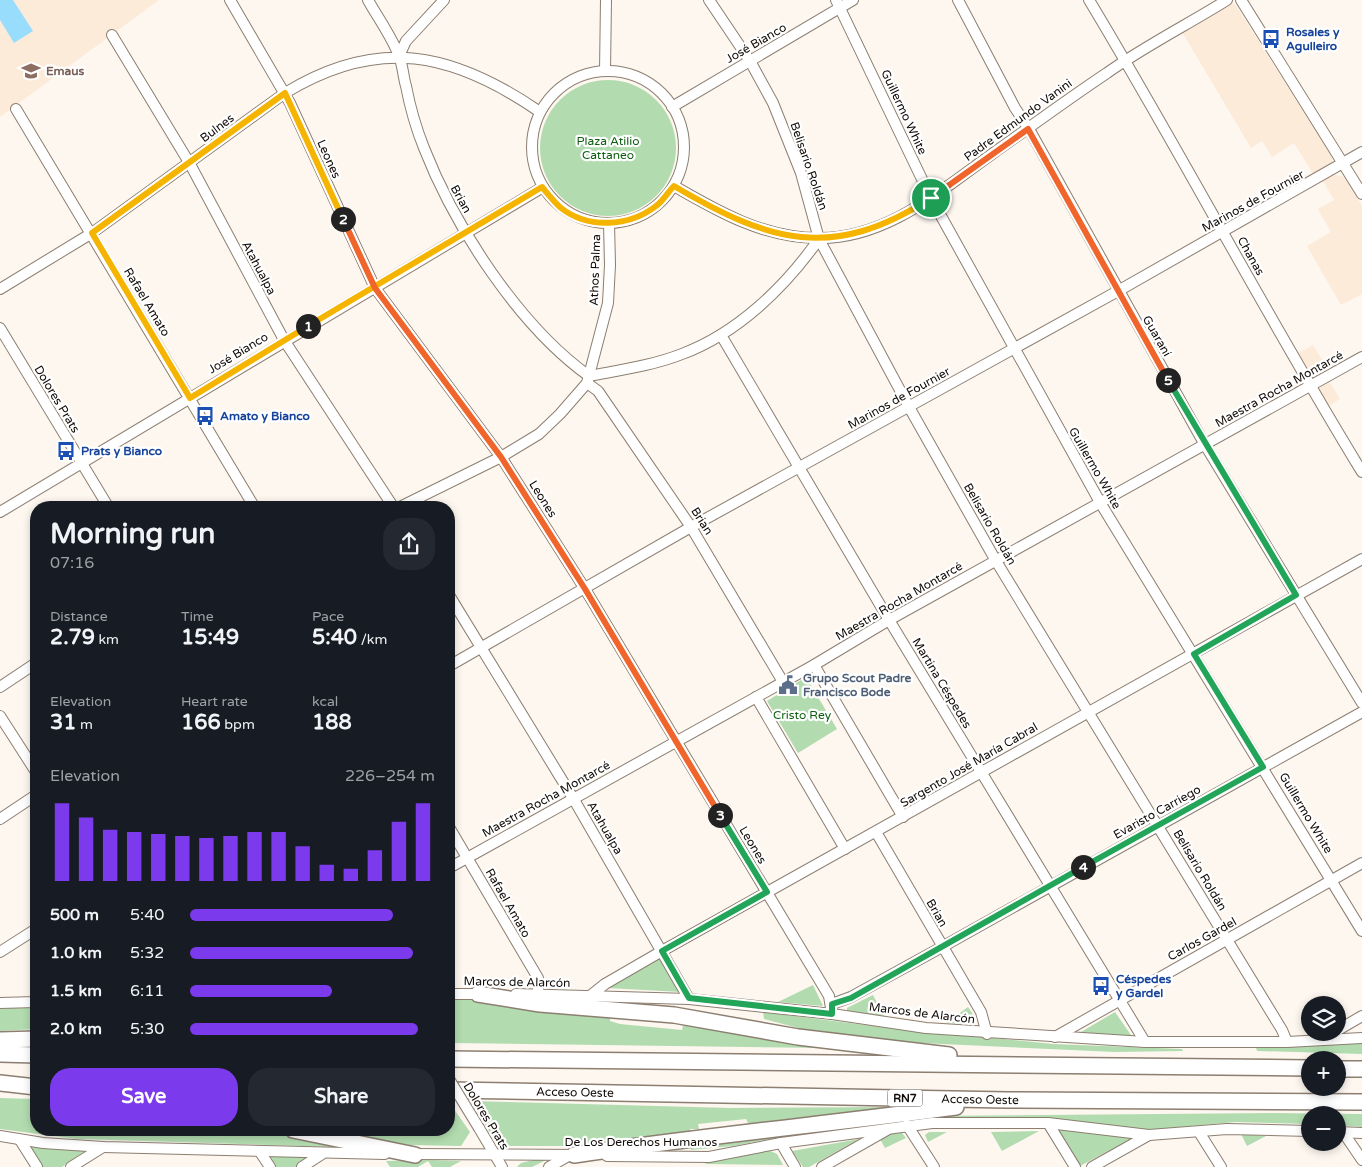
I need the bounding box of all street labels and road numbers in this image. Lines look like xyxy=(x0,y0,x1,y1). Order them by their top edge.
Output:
street label: José Bianco xyxy=(723,20,789,66)
street label: Guillermo White xyxy=(878,67,930,157)
street label: Padre Edmundo Vanini xyxy=(961,76,1075,164)
street label: Bulnes xyxy=(197,111,237,145)
street label: Belisario Roldán xyxy=(787,120,831,212)
street label: Leones xyxy=(314,137,344,181)
street label: Marinos de Fournier xyxy=(1199,167,1307,235)
street label: Brian xyxy=(448,183,474,215)
street label: Athos Palma xyxy=(587,234,603,306)
street label: Chanas xyxy=(1235,234,1267,278)
street label: Atahualpa xyxy=(239,239,279,297)
street label: Rafael Amato xyxy=(121,265,173,339)
street label: Guaraní xyxy=(1140,313,1174,359)
street label: José Bianco xyxy=(205,330,271,376)
street label: Maestra Rocha Montarcé xyxy=(1213,348,1346,430)
street label: Dolores Prats xyxy=(31,363,83,435)
street label: Marinos de Fournier xyxy=(845,364,953,432)
street label: Guillermo White xyxy=(1066,425,1124,511)
street label: Leones xyxy=(526,478,560,520)
street label: Belisario Roldán xyxy=(961,481,1019,567)
street label: Brian xyxy=(688,505,716,537)
street label: Maestra Rocha Montarcé xyxy=(833,559,965,643)
street label: Martina Céspedes xyxy=(910,635,975,731)
street label: Sargento José María Cabral xyxy=(898,720,1040,810)
street label: Maestra Rocha Montarcé xyxy=(480,758,613,840)
street label: Guillermo White xyxy=(1276,770,1336,856)
street label: Evaristo Carriego xyxy=(1111,782,1203,842)
street label: Atahualpa xyxy=(584,799,626,857)
street label: Leones xyxy=(736,824,770,866)
street label: Belisario Roldán xyxy=(1170,827,1230,913)
street label: Rafael Amato xyxy=(483,866,533,940)
street label: Brian xyxy=(923,897,951,929)
street label: Carlos Gardel xyxy=(1165,914,1239,964)
street label: Marcos de Alarcón xyxy=(464,974,570,990)
street label: Marcos de Alarcón xyxy=(868,1000,976,1026)
street label: Dolores Prats xyxy=(460,1080,512,1152)
street label: Acceso Oeste xyxy=(536,1085,614,1100)
road number: RN7 xyxy=(888,1090,922,1106)
street label: Acceso Oeste xyxy=(941,1092,1019,1107)
street label: De Los Derechos Humanos xyxy=(565,1135,718,1149)

